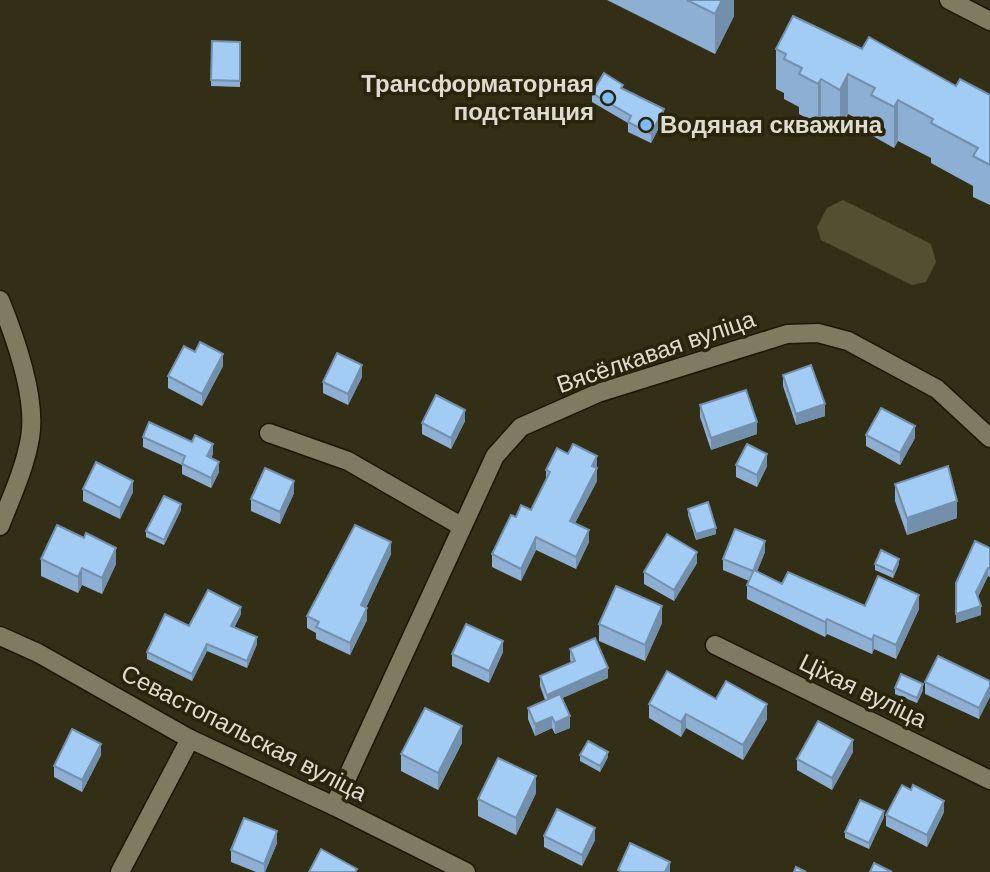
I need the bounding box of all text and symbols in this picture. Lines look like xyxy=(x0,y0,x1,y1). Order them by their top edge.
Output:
place label: Трансформаторная подстанция xyxy=(361,70,594,125)
marker: Трансформаторная подстанция xyxy=(600,90,616,106)
place label: Водяная скважина xyxy=(660,111,883,138)
marker: Водяная скважина xyxy=(638,117,654,133)
street label: Вясёлкавая вуліца xyxy=(553,305,759,398)
street label: Ціхая вуліца xyxy=(795,648,932,733)
street label: Севастопальская вуліца xyxy=(117,659,372,807)

